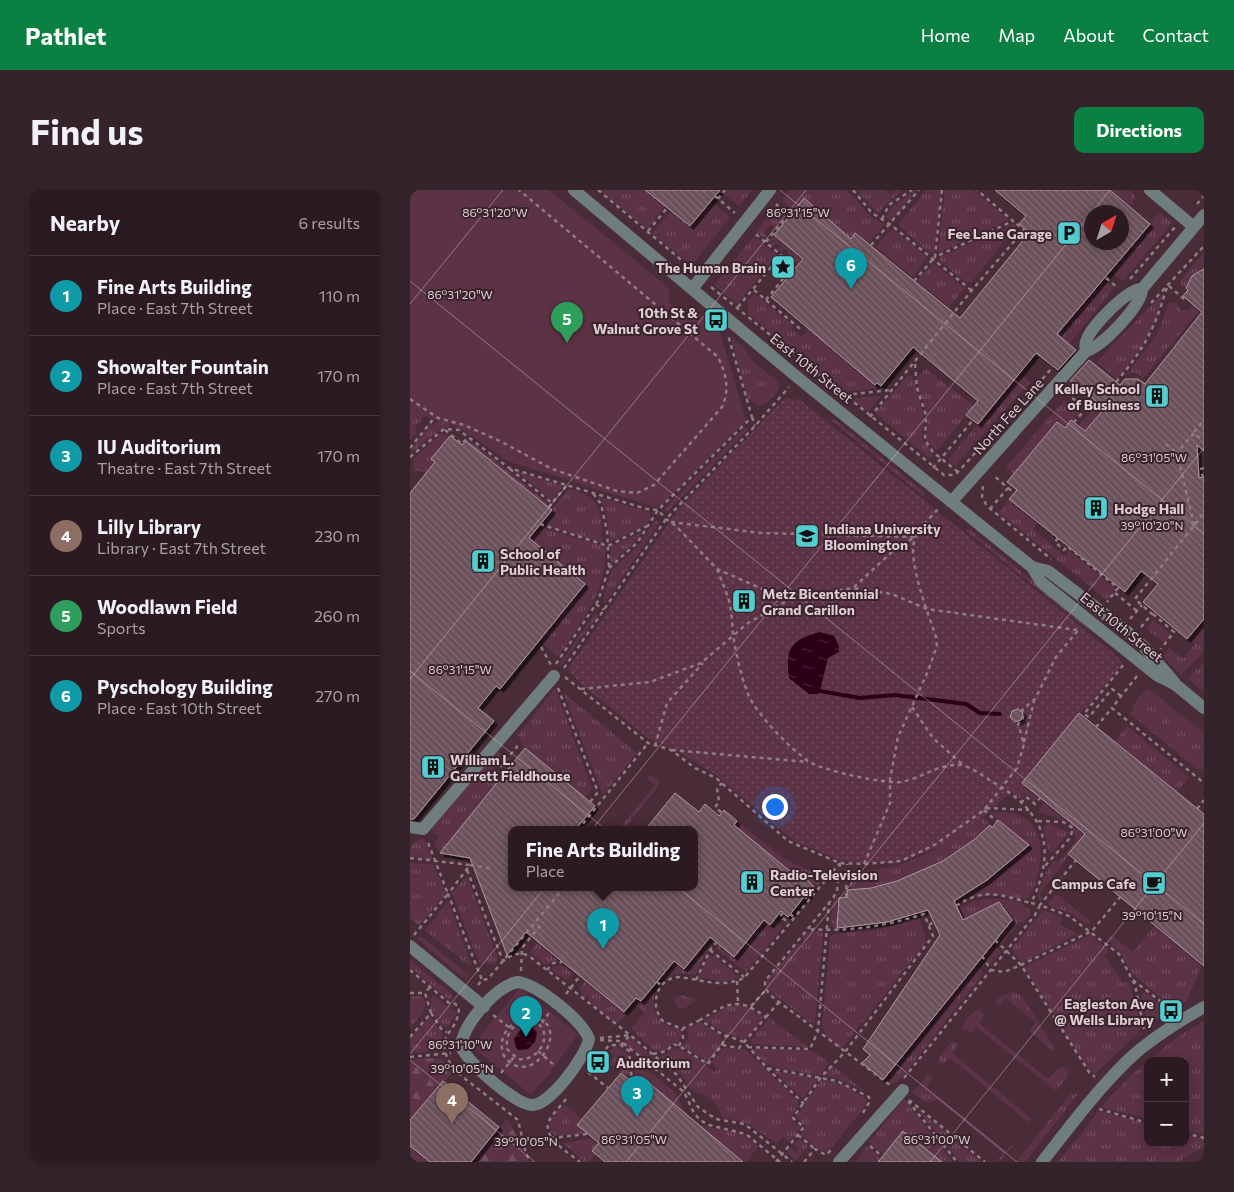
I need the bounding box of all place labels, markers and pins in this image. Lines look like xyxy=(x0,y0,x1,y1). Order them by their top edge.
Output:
parking icon: Fee Lane Garage xyxy=(1056,220,1082,246)
place label: Fee Lane Garage xyxy=(947,225,1052,242)
pin: 6 xyxy=(835,248,867,289)
place icon: The Human Brain xyxy=(770,254,796,280)
place label: The Human Brain xyxy=(656,259,766,276)
pin: 5 xyxy=(551,302,583,343)
place label: 10th St & Walnut Grove St xyxy=(593,304,698,337)
bus stop icon: 10th St & Walnut Grove St xyxy=(703,307,729,333)
place label: Kelley School of Business xyxy=(1054,380,1140,413)
building icon: Kelley School of Business xyxy=(1144,383,1170,409)
building icon: Hodge Hall xyxy=(1083,495,1109,521)
place label: Hodge Hall xyxy=(1114,500,1184,517)
place label: Indiana University Bloomington xyxy=(824,520,941,553)
school or university icon: Indiana University Bloomington xyxy=(794,523,820,549)
place label: School of Public Health xyxy=(500,545,586,578)
building icon: School of Public Health xyxy=(470,548,496,574)
place label: Metz Bicentennial Grand Carillon xyxy=(762,585,878,618)
building icon: Metz Bicentennial Grand Carillon xyxy=(731,588,757,614)
place label: William L. Garrett Fieldhouse xyxy=(450,751,570,784)
building icon: William L. Garrett Fieldhouse xyxy=(420,754,446,780)
place label: Radio-Television Center xyxy=(770,866,878,899)
building icon: Radio-Television Center xyxy=(739,869,765,895)
cafe icon: Campus Cafe xyxy=(1141,870,1167,896)
place label: Campus Cafe xyxy=(1052,875,1136,892)
pin: 1 xyxy=(587,908,619,949)
place label: Eagleston Ave @ Wells Library xyxy=(1054,995,1154,1028)
pin: 2 xyxy=(510,996,542,1037)
bus stop icon: Eagleston Ave @ Wells Library xyxy=(1158,998,1184,1024)
bus stop icon: Auditorium xyxy=(585,1049,611,1075)
place label: Auditorium xyxy=(616,1054,690,1071)
pin: 3 xyxy=(621,1076,653,1117)
pin: 4 xyxy=(436,1083,468,1124)

